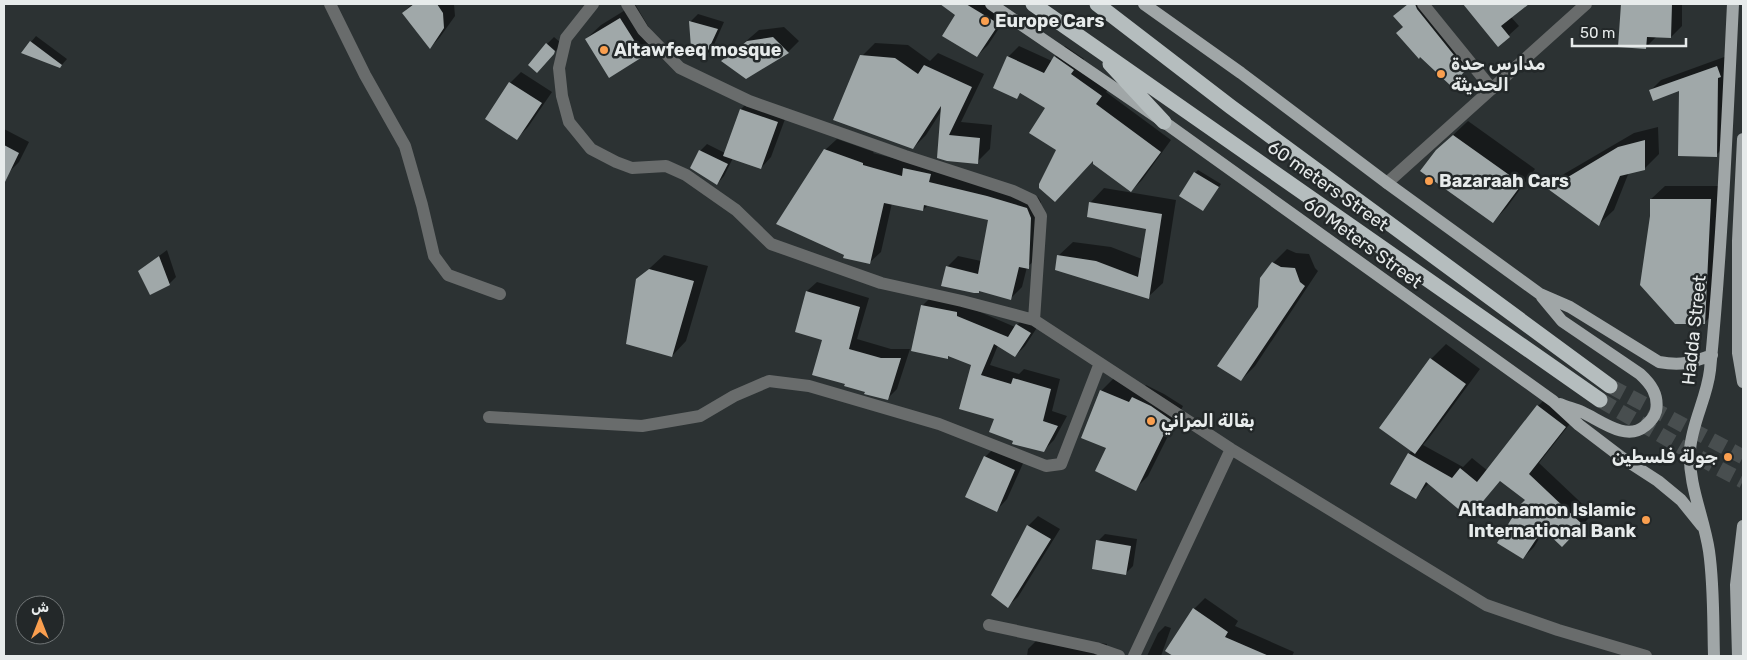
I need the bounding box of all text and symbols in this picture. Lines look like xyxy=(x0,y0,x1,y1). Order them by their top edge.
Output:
place label: Europe Cars xyxy=(995,10,1104,32)
marker: Europe Cars xyxy=(979,15,991,27)
scale bar xyxy=(1572,15,1686,47)
text: 50 m xyxy=(1580,24,1615,42)
place label: Altawfeeq mosque xyxy=(614,39,782,61)
marker: Altawfeeq mosque xyxy=(598,44,610,56)
place label: مدارس حدة الحديثة xyxy=(1451,53,1545,96)
marker: مدارس حدة الحديثة xyxy=(1435,68,1447,80)
street label: 60 meters Street xyxy=(1263,136,1393,236)
place label: Bazaraah Cars xyxy=(1439,170,1569,192)
marker: Bazaraah Cars xyxy=(1423,175,1435,187)
street label: 60 Meters Street xyxy=(1300,193,1426,293)
street label: Hadda Street xyxy=(1677,274,1711,386)
place label: بقالة المراني xyxy=(1161,410,1255,435)
marker: بقالة المراني xyxy=(1145,415,1157,427)
place label: جولة فلسطين xyxy=(1612,446,1718,468)
marker: جولة فلسطين xyxy=(1722,451,1734,463)
place label: Altadhamon Islamic International Bank xyxy=(1459,499,1636,542)
marker: Altadhamon Islamic International Bank xyxy=(1640,514,1652,526)
north arrow xyxy=(15,595,65,645)
text: ش xyxy=(31,599,49,616)

